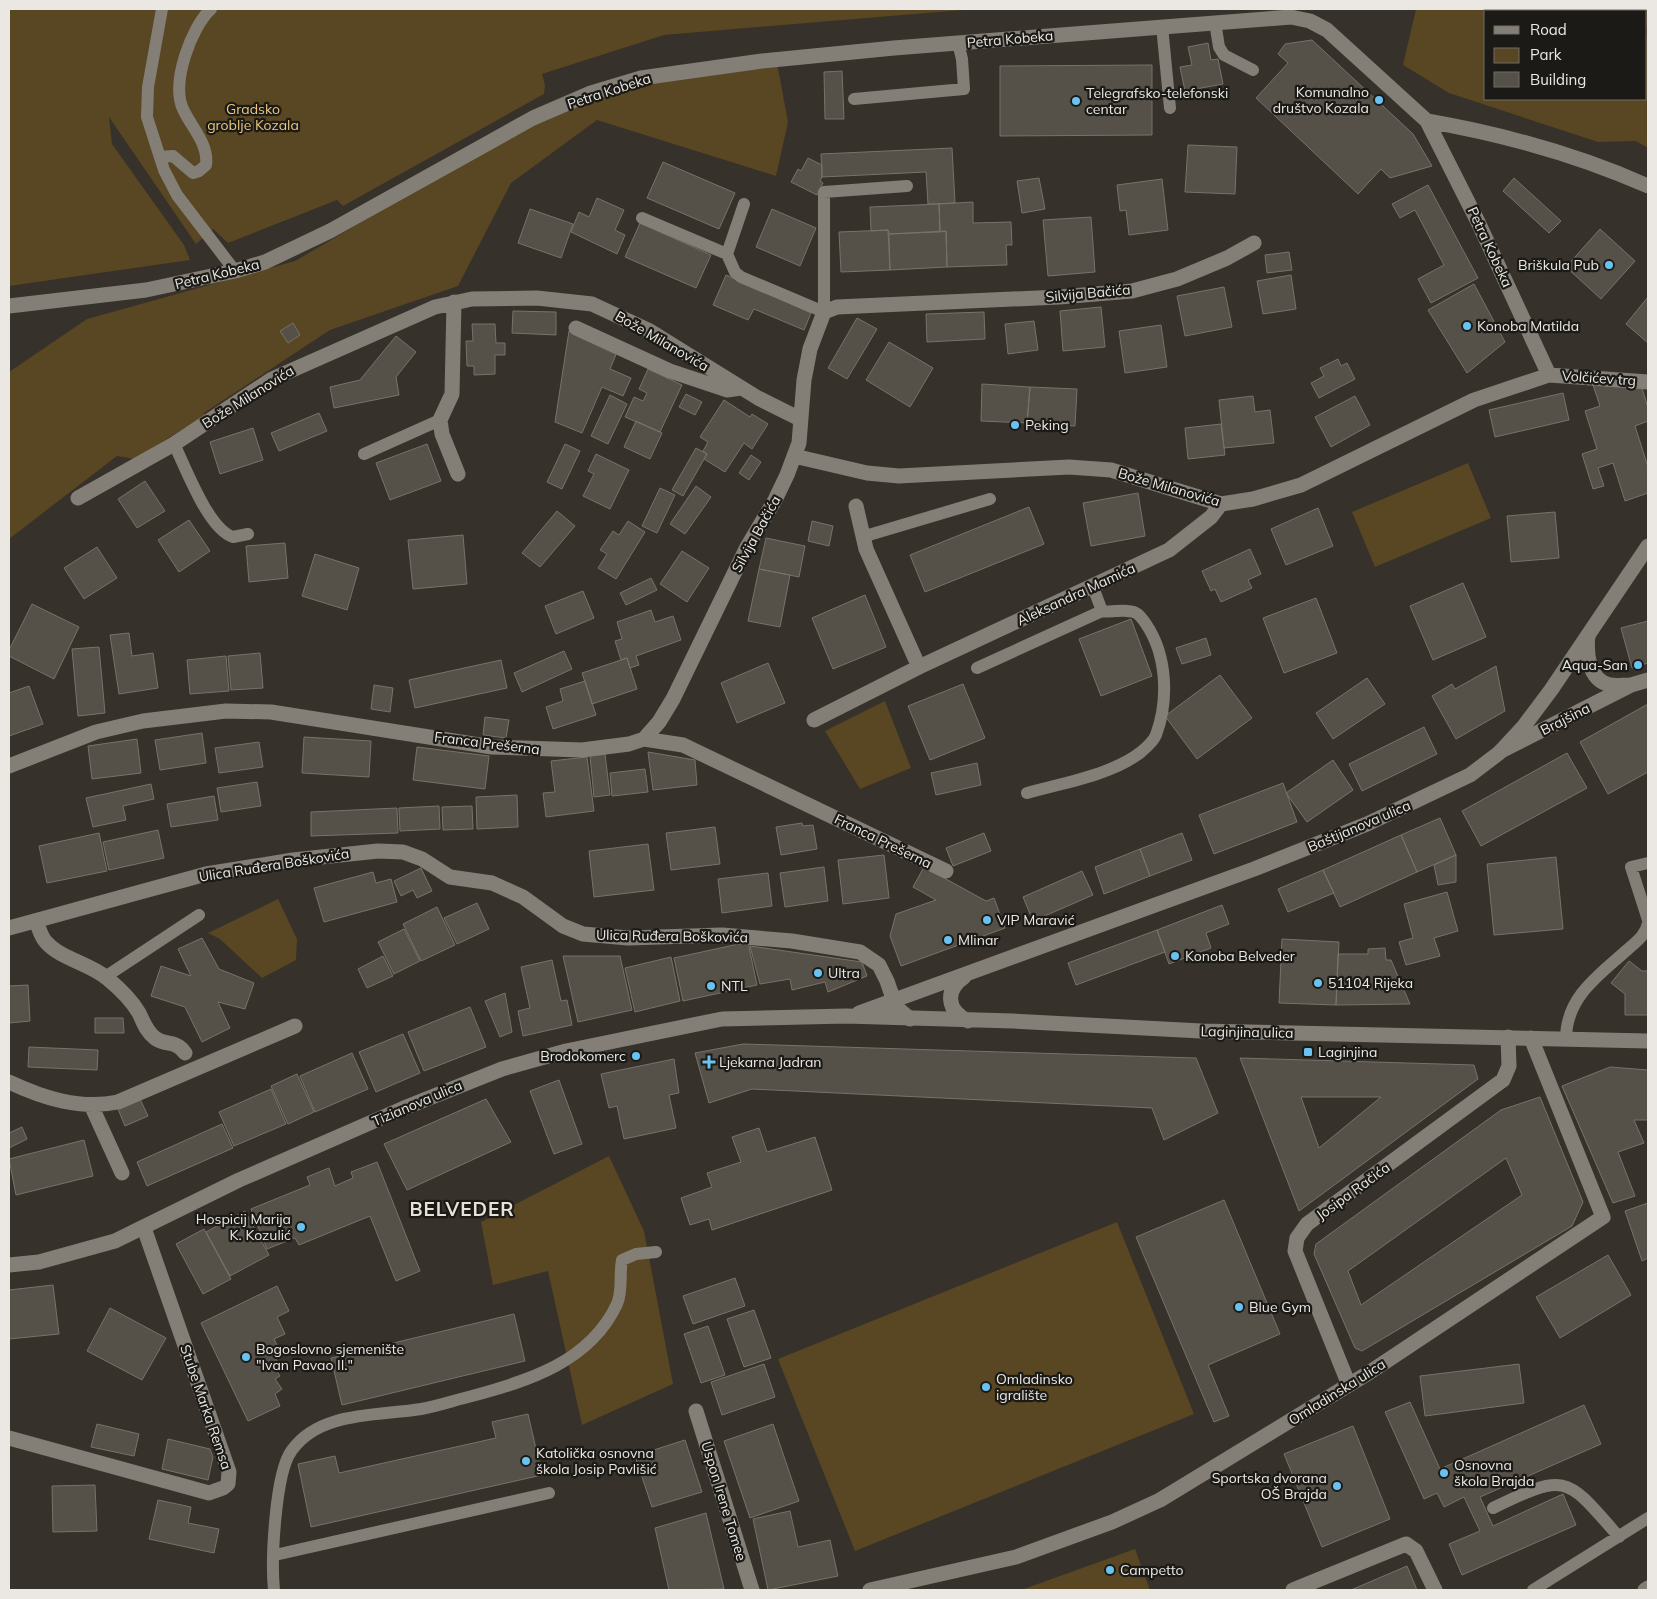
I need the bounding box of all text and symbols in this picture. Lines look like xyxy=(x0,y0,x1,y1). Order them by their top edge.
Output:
legend xyxy=(1484,10,1647,100)
text: Road xyxy=(1530,20,1567,39)
street label: Petra Kobeka xyxy=(966,26,1054,52)
text: Park xyxy=(1530,45,1562,64)
street label: Petra Kobeka xyxy=(565,69,653,113)
text: Building xyxy=(1530,70,1586,89)
place label: Komunalno društvo Kozala xyxy=(1273,83,1369,117)
place label: Telegrafsko-telefonski centar xyxy=(1086,84,1228,118)
marker: Komunalno društvo Kozala xyxy=(1373,94,1385,106)
marker: Telegrafsko-telefonski centar xyxy=(1070,95,1082,107)
park label: Gradsko groblje Kozala xyxy=(207,100,299,134)
street label: Petra Kobeka xyxy=(1464,204,1516,290)
street label: Petra Kobeka xyxy=(173,255,261,293)
place label: Briškula Pub xyxy=(1518,256,1599,274)
marker: Briškula Pub xyxy=(1603,259,1615,271)
street label: Silvija Bačića xyxy=(1045,280,1131,306)
street label: Bože Milanovića xyxy=(612,307,712,375)
place label: Konoba Matilda xyxy=(1477,317,1579,335)
marker: Konoba Matilda xyxy=(1461,320,1473,332)
street label: Bože Milanovića xyxy=(199,362,297,432)
street label: Volčićev trg xyxy=(1561,366,1637,390)
place label: Peking xyxy=(1025,416,1069,434)
marker: Peking xyxy=(1009,419,1021,431)
street label: Bože Milanovića xyxy=(1116,464,1222,510)
street label: Silvija Bačića xyxy=(728,492,784,576)
street label: Aleksandra Mamića xyxy=(1014,559,1138,629)
place label: Aqua-San xyxy=(1562,656,1628,674)
marker: Aqua-San xyxy=(1632,659,1644,671)
street label: Brajšina xyxy=(1537,699,1593,739)
street label: Franca Prešerna xyxy=(433,728,541,758)
street label: Baštijanova ulica xyxy=(1305,796,1413,856)
street label: Franca Prešerna xyxy=(831,810,935,872)
street label: Ulica Ruđera Boškovića xyxy=(197,844,351,886)
place label: VIP Maravić xyxy=(997,911,1075,929)
marker: VIP Maravić xyxy=(981,914,993,926)
street label: Ulica Ruđera Boškovića xyxy=(596,926,748,946)
place label: Mlinar xyxy=(958,931,999,949)
marker: Mlinar xyxy=(942,934,954,946)
place label: Konoba Belveder xyxy=(1185,947,1296,965)
marker: Konoba Belveder xyxy=(1169,950,1181,962)
place label: Ultra xyxy=(828,964,860,982)
marker: Ultra xyxy=(812,967,824,979)
place label: 51104 Rijeka xyxy=(1328,974,1413,992)
place label: NTL xyxy=(721,977,748,995)
marker: 51104 Rijeka xyxy=(1312,977,1324,989)
marker: NTL xyxy=(705,980,717,992)
street label: Laginjina ulica xyxy=(1200,1022,1294,1042)
place label: Laginjina xyxy=(1318,1043,1377,1061)
marker: Laginjina xyxy=(1302,1046,1314,1058)
place label: Brodokomerc xyxy=(540,1047,626,1065)
marker: Brodokomerc xyxy=(630,1050,642,1062)
place label: Ljekarna Jadran xyxy=(719,1053,821,1071)
marker: Ljekarna Jadran xyxy=(703,1056,715,1068)
street label: Tizianova ulica xyxy=(369,1076,465,1130)
street label: Josipa Račića xyxy=(1313,1158,1393,1224)
district label: BELVEDER xyxy=(409,1197,515,1221)
place label: Hospicij Marija K. Kozulić xyxy=(196,1210,291,1244)
marker: Hospicij Marija K. Kozulić xyxy=(295,1221,307,1233)
place label: Blue Gym xyxy=(1249,1298,1311,1316)
marker: Blue Gym xyxy=(1233,1301,1245,1313)
place label: Bogoslovno sjemenište "Ivan Pavao II." xyxy=(256,1340,404,1374)
street label: Stube Marka Remsa xyxy=(176,1342,236,1472)
marker: Bogoslovno sjemenište "Ivan Pavao II." xyxy=(240,1351,252,1363)
street label: Omladinska ulica xyxy=(1285,1355,1389,1429)
place label: Omladinsko igralište xyxy=(996,1370,1073,1404)
marker: Omladinsko igralište xyxy=(980,1381,992,1393)
street label: Uspon Irene Tomee xyxy=(697,1439,751,1563)
place label: Katolička osnovna škola Josip Pavlišić xyxy=(536,1444,657,1478)
marker: Katolička osnovna škola Josip Pavlišić xyxy=(520,1455,532,1467)
place label: Osnovna škola Brajda xyxy=(1454,1456,1534,1490)
marker: Osnovna škola Brajda xyxy=(1438,1467,1450,1479)
place label: Sportska dvorana OŠ Brajda xyxy=(1212,1469,1327,1503)
marker: Sportska dvorana OŠ Brajda xyxy=(1331,1480,1343,1492)
place label: Campetto xyxy=(1120,1561,1184,1579)
marker: Campetto xyxy=(1104,1564,1116,1576)

